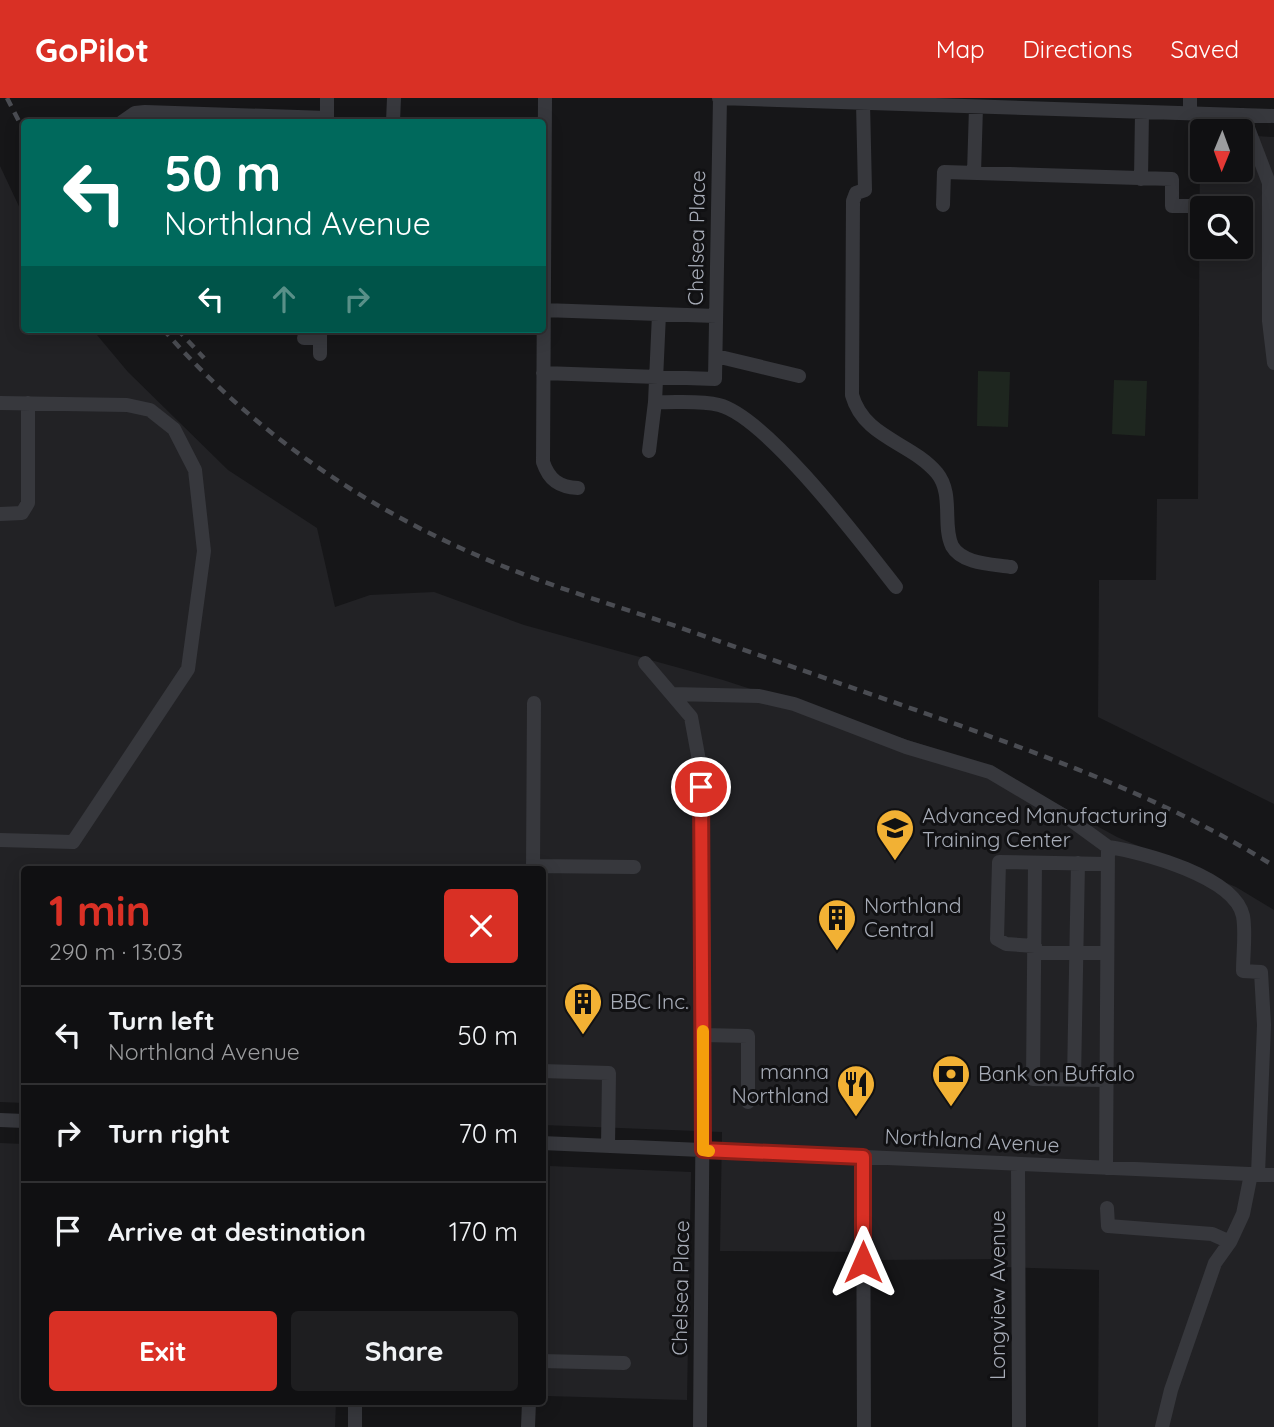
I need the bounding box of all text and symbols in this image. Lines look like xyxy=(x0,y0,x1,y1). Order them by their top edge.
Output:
text: GoPilot xyxy=(35,29,149,70)
text: Map xyxy=(936,34,985,64)
text: Directions xyxy=(1023,34,1133,64)
text: Saved xyxy=(1171,34,1239,64)
north arrow xyxy=(1190,119,1253,182)
map controls xyxy=(1190,119,1253,259)
text: 50 m xyxy=(164,142,281,203)
icon: left xyxy=(49,147,140,238)
street label: Chelsea Place xyxy=(682,170,710,306)
button: search xyxy=(1190,196,1253,259)
text: Northland Avenue xyxy=(164,203,431,243)
icon: left xyxy=(192,280,230,318)
icon: ahead xyxy=(265,280,303,318)
icon: right xyxy=(338,280,376,318)
pin xyxy=(671,757,731,817)
icon: arrive xyxy=(682,768,720,806)
place label: Advanced Manufacturing Training Center xyxy=(922,802,1168,852)
school or university icon: Advanced Manufacturing Training Center xyxy=(874,807,916,862)
text: 1 min xyxy=(49,884,151,937)
button: close xyxy=(444,889,518,963)
place label: Northland Central xyxy=(864,892,962,942)
building icon: Northland Central xyxy=(816,897,858,952)
text: 290 m · 13:03 xyxy=(49,937,183,966)
building icon: BBC Inc. xyxy=(562,981,604,1036)
place label: BBC Inc. xyxy=(610,988,689,1014)
text: Turn left xyxy=(108,1004,215,1037)
icon: left xyxy=(49,1016,87,1054)
text: 50 m xyxy=(458,1019,518,1052)
text: Northland Avenue xyxy=(108,1037,300,1066)
bank icon: Bank on Buffalo xyxy=(930,1053,972,1108)
place label: manna Northland xyxy=(731,1058,829,1108)
place label: Bank on Buffalo xyxy=(978,1060,1135,1086)
restaurant icon: manna Northland xyxy=(835,1063,877,1118)
icon: right xyxy=(49,1114,87,1152)
text: Turn right xyxy=(108,1117,230,1150)
text: 70 m xyxy=(458,1117,518,1150)
street label: Northland Avenue xyxy=(884,1122,1060,1158)
street label: Longview Avenue xyxy=(984,1210,1010,1380)
icon: arrive xyxy=(49,1212,87,1250)
text: Arrive at destination xyxy=(108,1215,366,1248)
text: 170 m xyxy=(449,1215,518,1248)
street label: Chelsea Place xyxy=(666,1220,694,1356)
position arrow xyxy=(826,1225,900,1299)
button: Exit xyxy=(49,1311,277,1391)
button: Share xyxy=(291,1311,518,1391)

